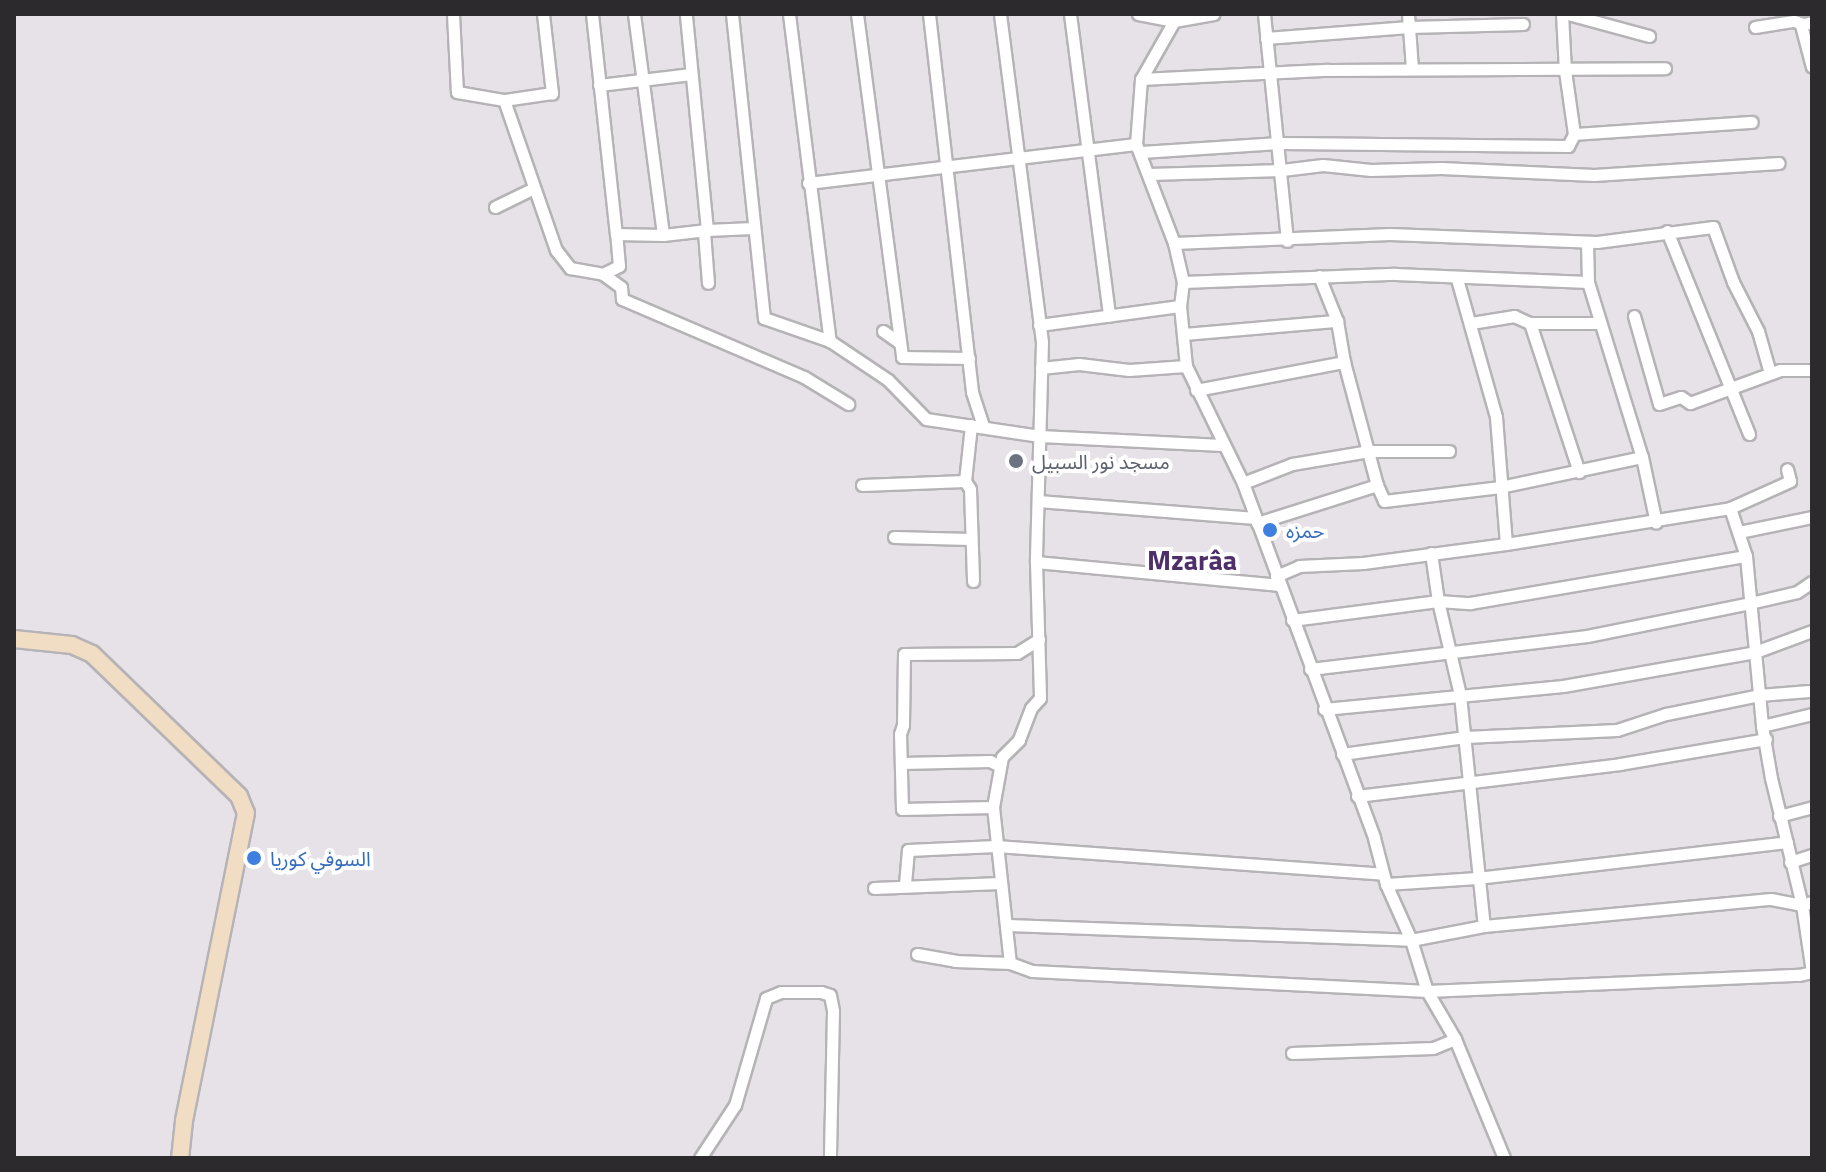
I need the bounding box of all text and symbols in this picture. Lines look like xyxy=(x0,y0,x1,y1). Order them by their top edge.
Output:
place label: مسجد نور السبيل xyxy=(1032,449,1170,473)
marker: مسجد نور السبيل xyxy=(1007,452,1025,470)
place label: حمزه xyxy=(1286,518,1325,542)
marker: حمزه xyxy=(1261,521,1279,539)
district label: Mzarâa xyxy=(1147,543,1237,577)
place label: السوفي كوريا xyxy=(270,846,371,870)
marker: السوفي كوريا xyxy=(245,849,263,867)

